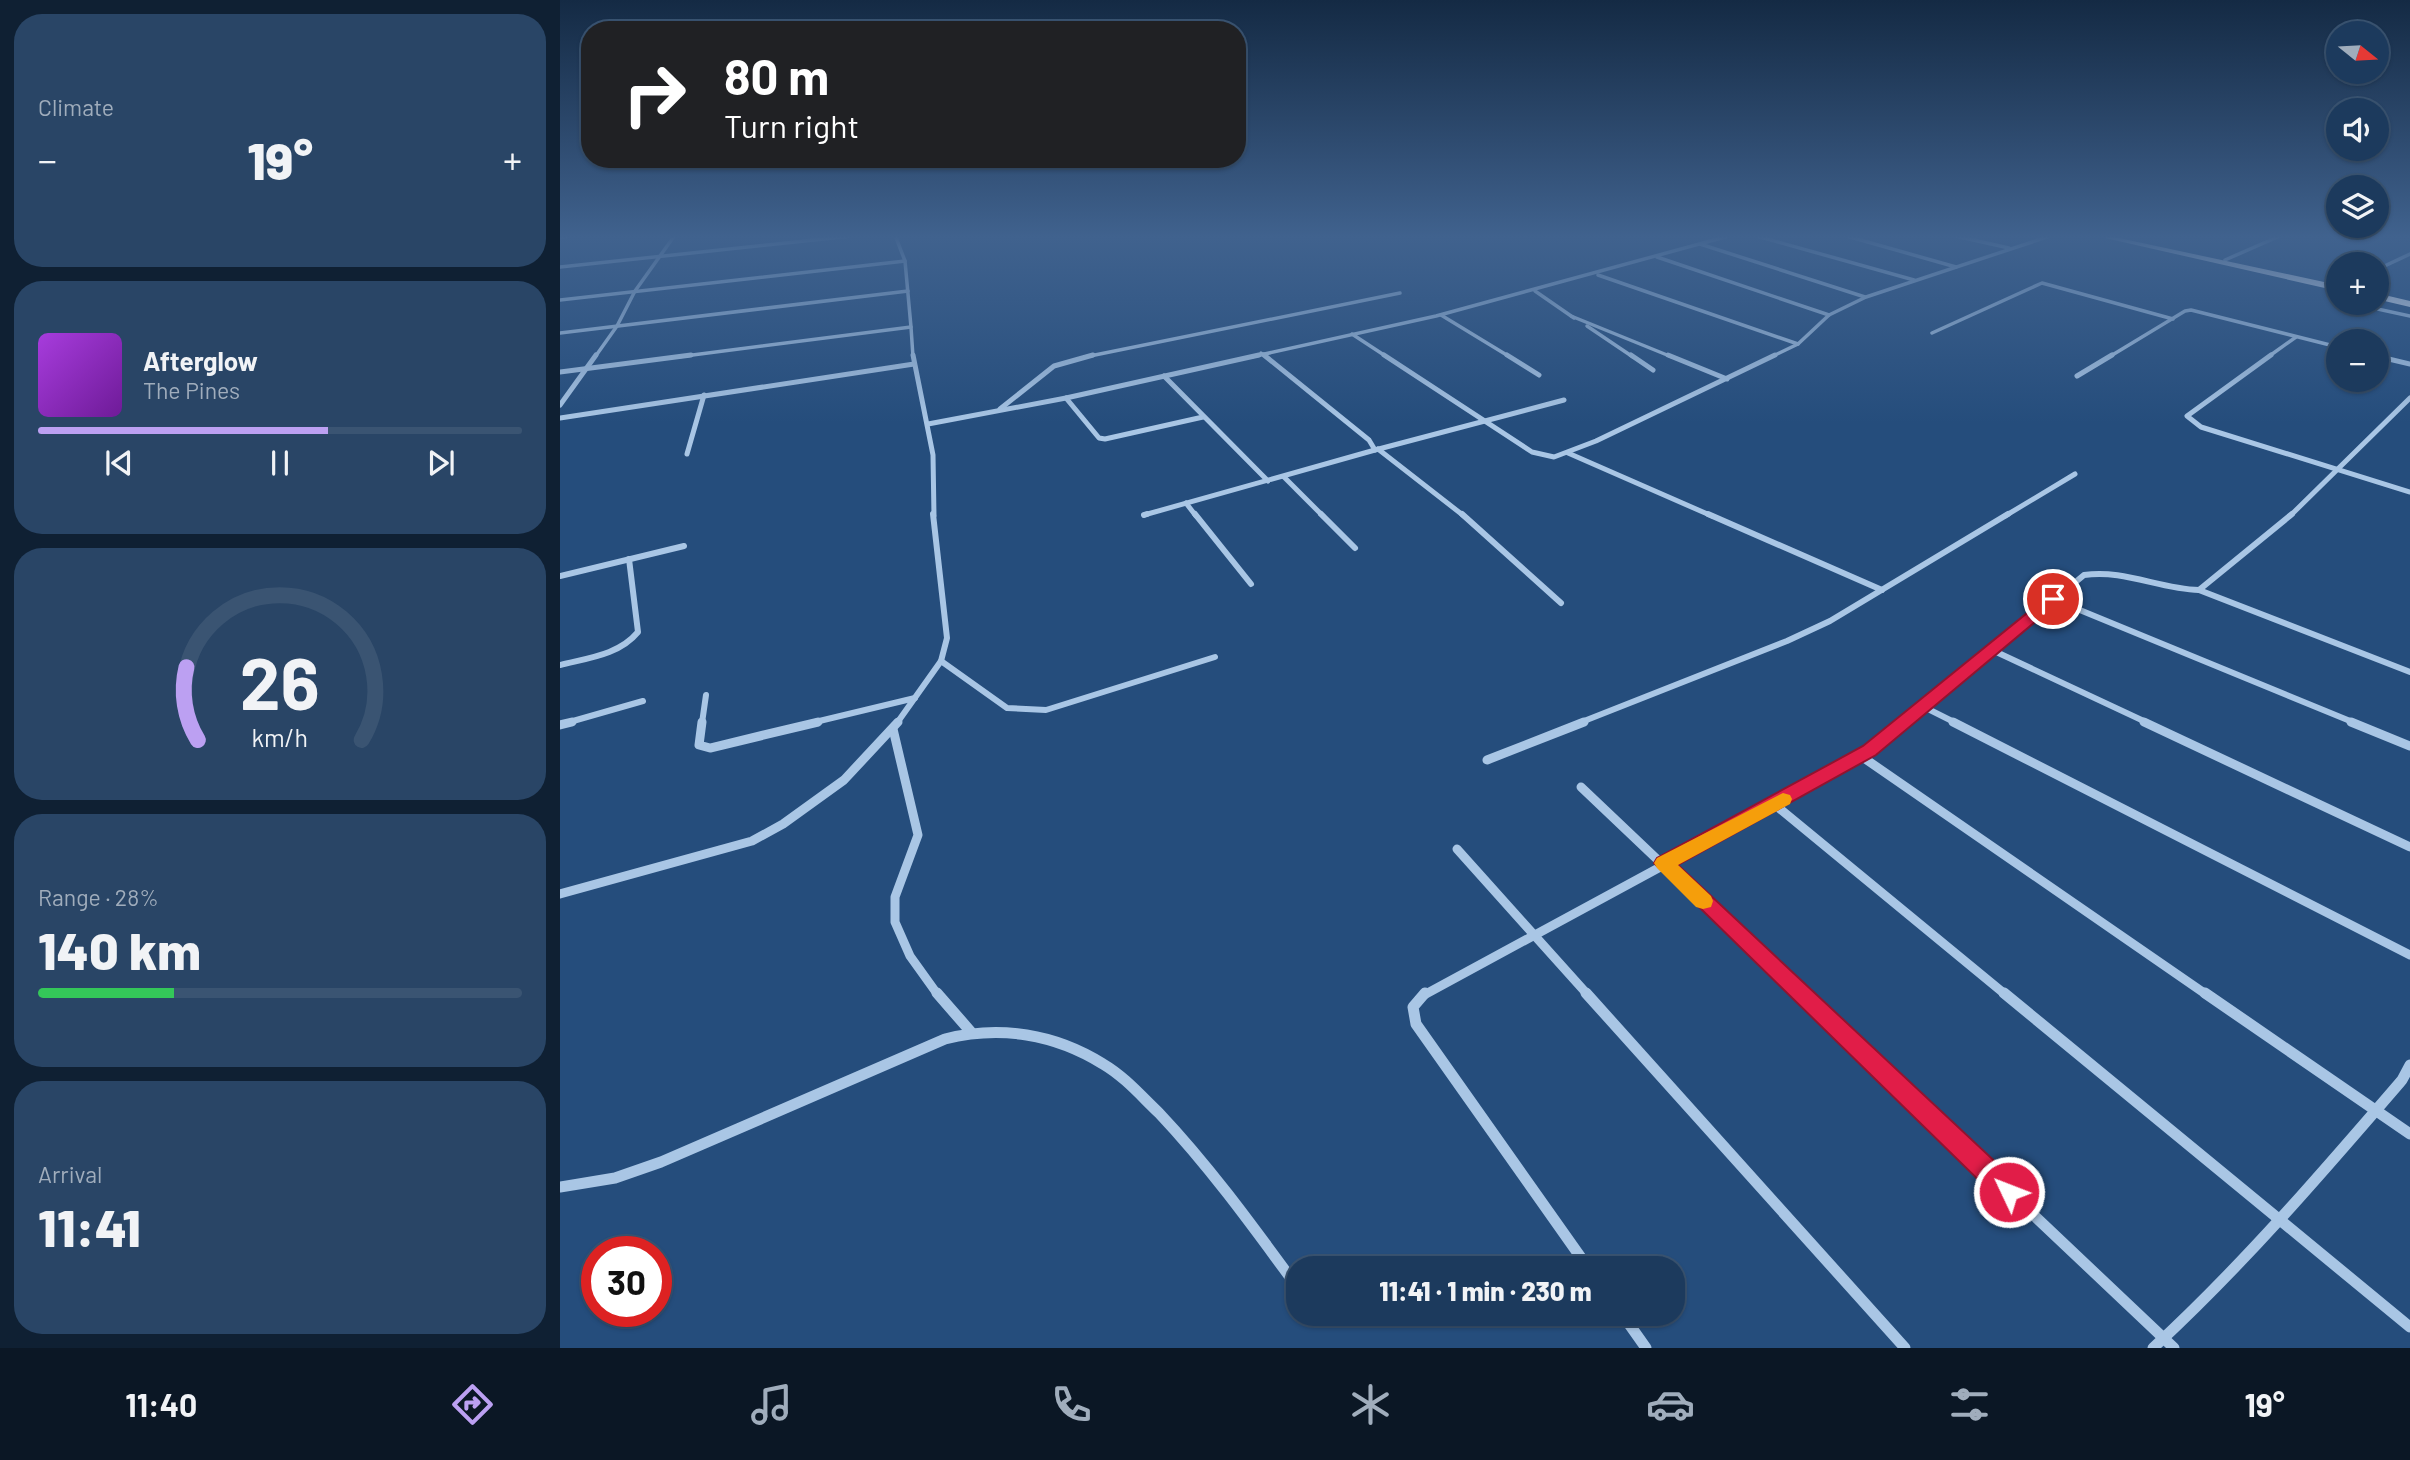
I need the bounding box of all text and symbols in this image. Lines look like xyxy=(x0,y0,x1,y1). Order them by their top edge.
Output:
north arrow xyxy=(2326,21,2389,84)
map controls xyxy=(2326,21,2389,392)
text: 80 m xyxy=(724,46,829,105)
icon: right xyxy=(609,49,700,140)
text: Climate xyxy=(38,93,114,121)
button: sound xyxy=(2326,98,2389,161)
text: Turn right xyxy=(724,106,859,144)
text: 19° xyxy=(247,128,313,190)
text: − xyxy=(38,136,57,182)
text: + xyxy=(503,136,522,182)
button: layers xyxy=(2326,175,2389,238)
button: + xyxy=(2326,252,2389,315)
button: − xyxy=(2326,329,2389,392)
text: Afterglow xyxy=(143,345,258,376)
text: The Pines xyxy=(143,376,240,404)
icon: previous xyxy=(100,444,138,482)
icon: pause xyxy=(261,444,299,482)
icon: next xyxy=(422,444,460,482)
pin xyxy=(2023,569,2083,629)
icon: arrive xyxy=(2034,580,2072,618)
text: 26 xyxy=(240,637,320,725)
text: km/h xyxy=(252,722,308,752)
text: Range · 28% xyxy=(38,883,159,911)
text: 140 km xyxy=(38,918,201,980)
position arrow xyxy=(1972,1155,2046,1229)
text: Arrival xyxy=(38,1160,102,1188)
text: 11:41 xyxy=(38,1195,141,1257)
speed limit sign: 30 xyxy=(581,1236,672,1327)
text: 11:41 · 1 min · 230 m xyxy=(1379,1275,1592,1306)
icon: directions xyxy=(448,1380,497,1429)
icon: music xyxy=(747,1380,796,1429)
icon: phone xyxy=(1047,1380,1096,1429)
icon: climate xyxy=(1346,1380,1395,1429)
icon: car xyxy=(1646,1380,1695,1429)
icon: filters xyxy=(1945,1380,1994,1429)
text: 11:40 xyxy=(125,1385,197,1423)
text: 19° xyxy=(2244,1385,2285,1423)

